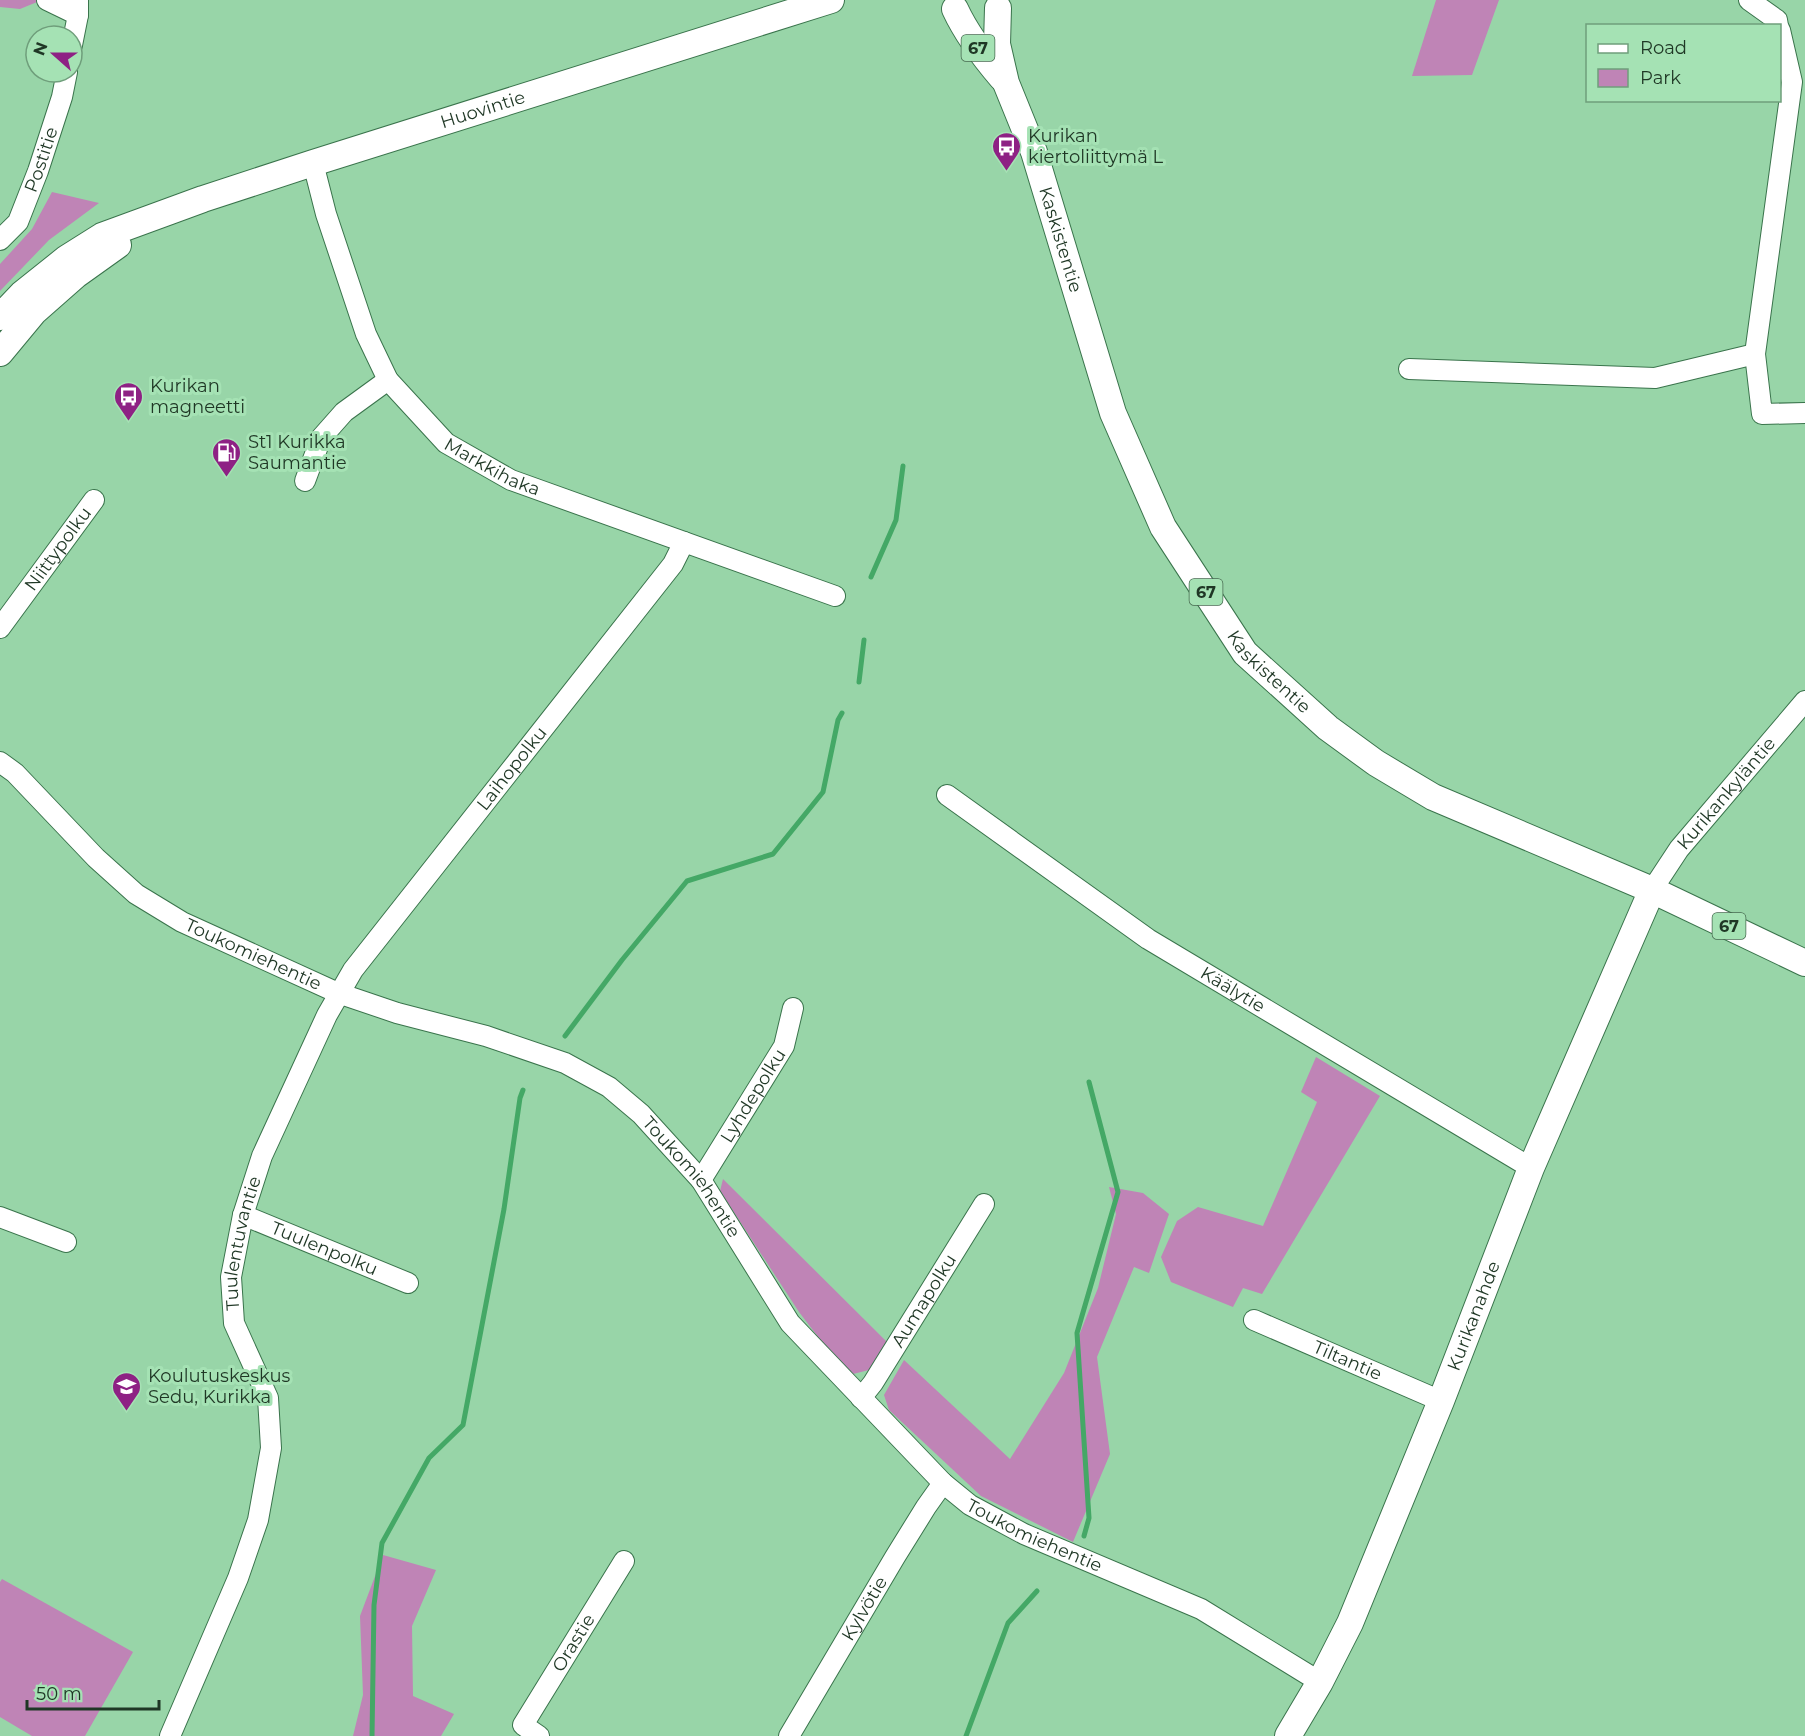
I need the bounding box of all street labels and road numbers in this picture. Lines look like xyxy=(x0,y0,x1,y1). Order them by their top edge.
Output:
road number: 67 xyxy=(962,35,994,61)
street label: Huovintie xyxy=(438,86,528,133)
street label: Postitie xyxy=(20,124,63,196)
street label: Kaskistentie xyxy=(1034,184,1087,295)
street label: Markkihaka xyxy=(440,433,543,501)
street label: Niittypolku xyxy=(20,503,96,595)
road number: 67 xyxy=(1190,579,1222,605)
street label: Kaskistentie xyxy=(1222,626,1315,718)
street label: Laihopolku xyxy=(472,722,552,815)
street label: Kurikankyläntie xyxy=(1672,733,1780,854)
road number: 67 xyxy=(1712,913,1746,939)
street label: Toukomiehentie xyxy=(182,914,325,995)
street label: Käälytie xyxy=(1196,962,1269,1018)
street label: Lyhdepolku xyxy=(716,1045,791,1147)
street label: Toukomiehentie xyxy=(638,1112,745,1242)
street label: Tuulentuvantie xyxy=(220,1173,266,1311)
street label: Tuulenpolku xyxy=(268,1217,381,1280)
street label: Aumapolku xyxy=(887,1250,961,1351)
street label: Kurikanahde xyxy=(1443,1258,1505,1374)
street label: Tiltantie xyxy=(1310,1336,1385,1385)
street label: Toukomiehentie xyxy=(963,1494,1106,1577)
street label: Kylvötie xyxy=(837,1572,892,1645)
street label: Orastie xyxy=(547,1610,600,1676)

